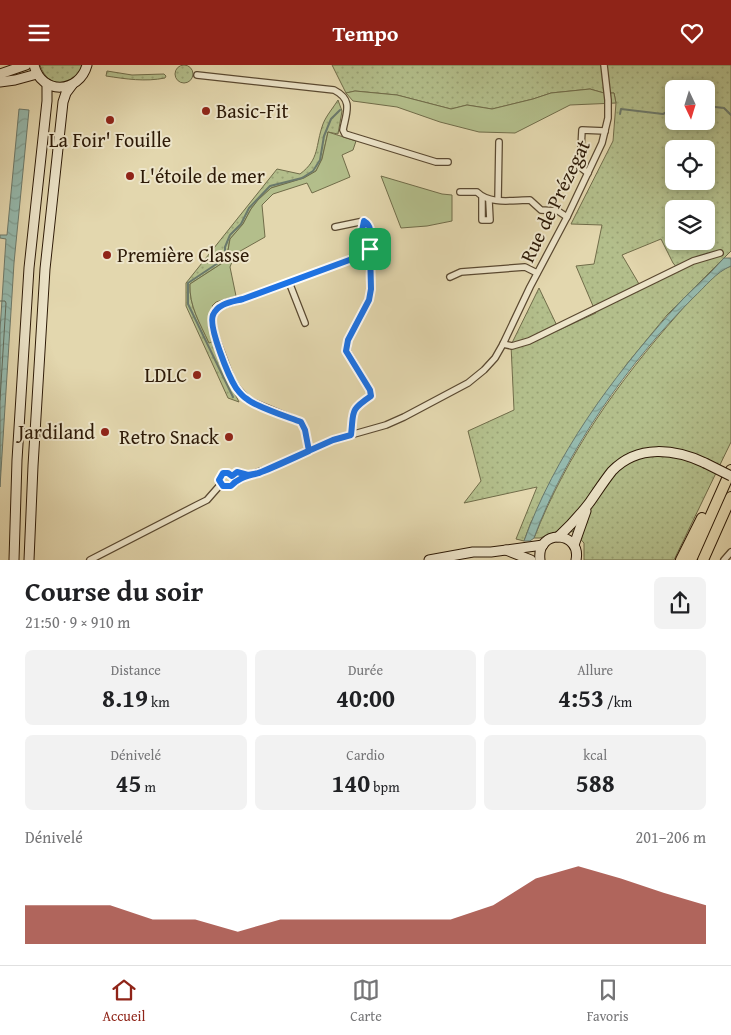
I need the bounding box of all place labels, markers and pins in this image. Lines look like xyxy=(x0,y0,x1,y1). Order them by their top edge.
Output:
place label: Basic-Fit xyxy=(216,96,289,125)
marker: Basic-Fit xyxy=(200,105,212,117)
marker: La Foir' Fouille xyxy=(104,114,116,126)
place label: La Foir' Fouille xyxy=(49,125,171,154)
place label: L'étoile de mer xyxy=(140,161,265,190)
marker: L'étoile de mer xyxy=(124,170,136,182)
pin xyxy=(349,228,391,270)
place label: Première Classe xyxy=(117,240,249,269)
marker: Première Classe xyxy=(101,249,113,261)
place label: LDLC xyxy=(144,360,187,389)
marker: LDLC xyxy=(191,369,203,381)
place label: Jardiland xyxy=(15,417,95,446)
place label: Retro Snack xyxy=(119,422,220,451)
marker: Jardiland xyxy=(99,426,111,438)
marker: Retro Snack xyxy=(223,431,235,443)

